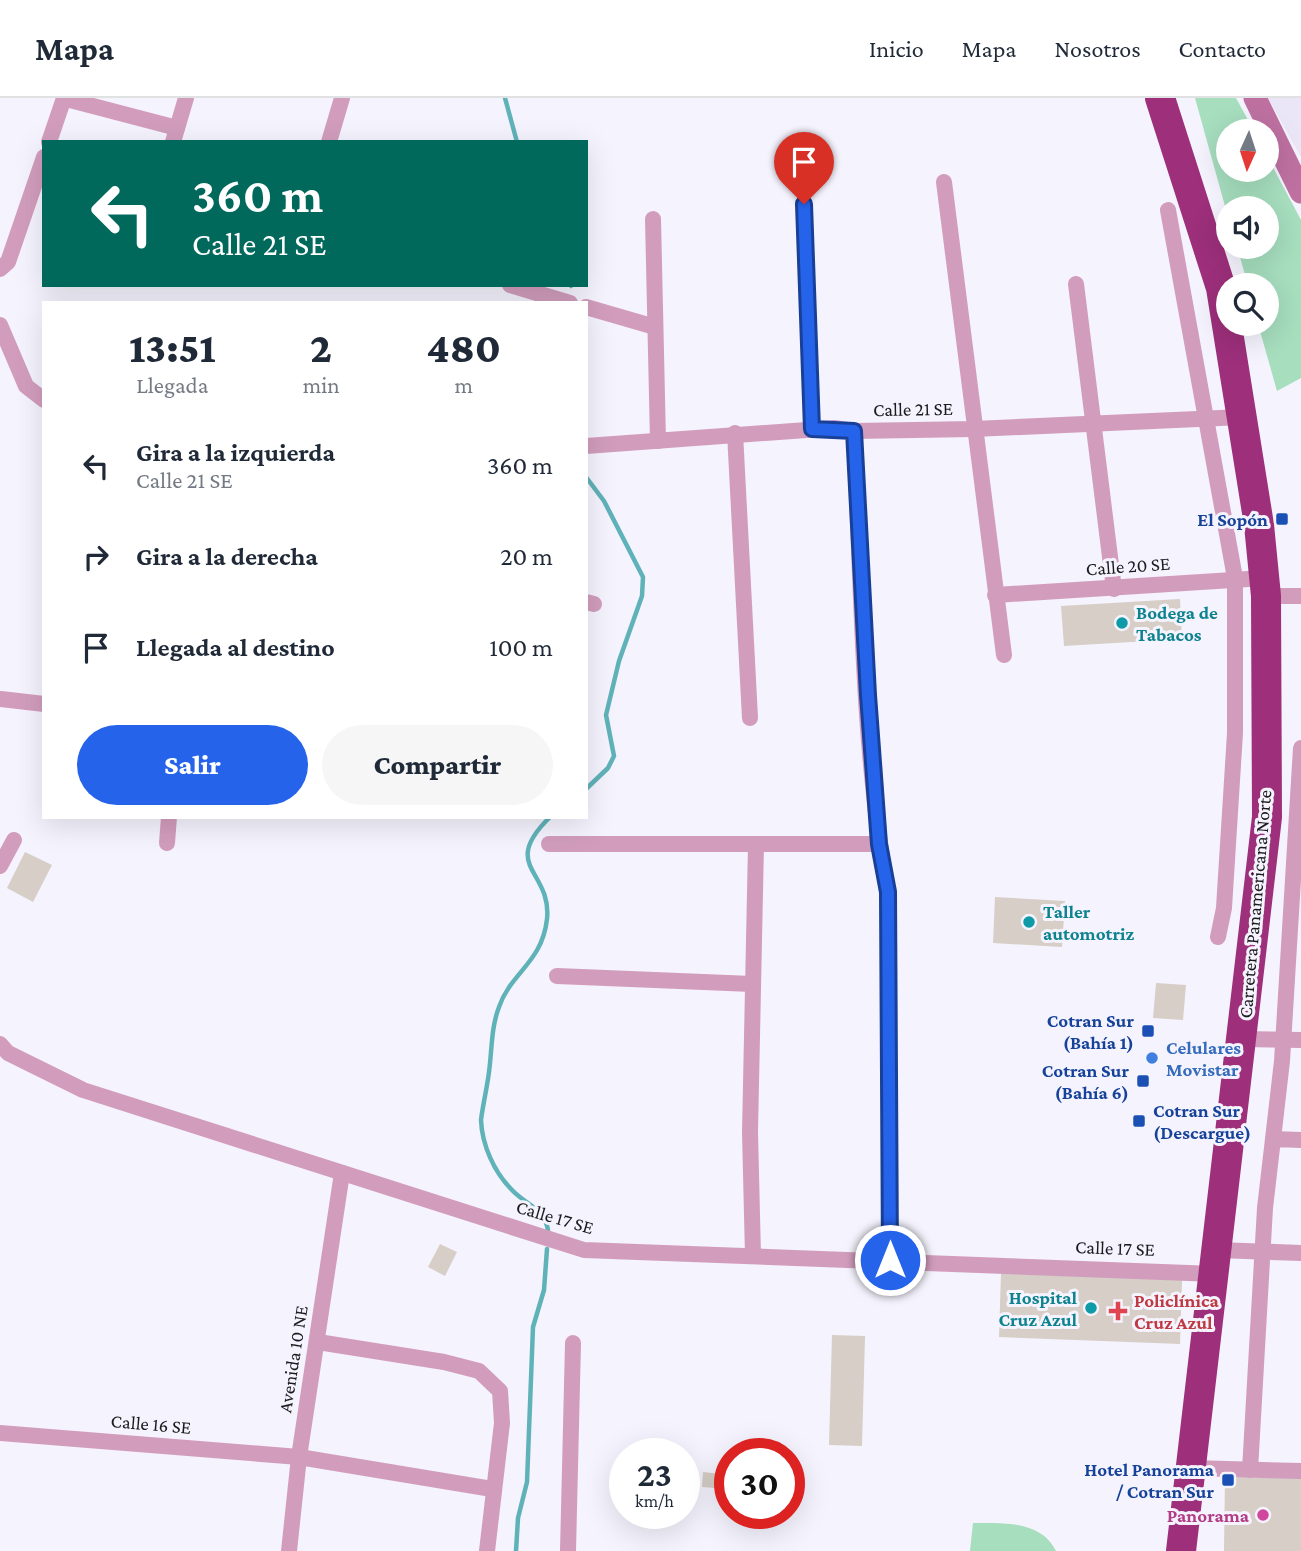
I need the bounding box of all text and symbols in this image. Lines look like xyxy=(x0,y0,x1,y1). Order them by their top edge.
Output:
text: Mapa xyxy=(35,30,114,67)
text: Inicio xyxy=(869,35,924,62)
text: Mapa xyxy=(962,35,1016,62)
text: Nosotros xyxy=(1054,35,1141,62)
text: Contacto xyxy=(1179,35,1266,62)
north arrow xyxy=(1216,119,1279,182)
map controls xyxy=(1216,119,1279,336)
pin xyxy=(774,132,834,204)
icon: arrive xyxy=(785,143,823,181)
icon: left xyxy=(77,168,168,259)
text: 360 m xyxy=(192,168,323,223)
button: sound xyxy=(1216,196,1279,259)
text: Calle 21 SE xyxy=(192,226,327,262)
button: search xyxy=(1216,273,1279,336)
text: 13:51 xyxy=(129,324,216,371)
text: 2 xyxy=(310,324,332,371)
text: 480 xyxy=(427,324,501,371)
text: Llegada xyxy=(136,372,208,398)
text: min xyxy=(303,372,340,398)
text: m xyxy=(455,372,473,398)
street label: Calle 21 SE xyxy=(873,398,953,420)
text: Gira a la izquierda xyxy=(136,438,335,467)
icon: left xyxy=(77,447,115,485)
text: 360 m xyxy=(487,451,553,480)
text: Calle 21 SE xyxy=(136,467,233,493)
place label: El Sopón xyxy=(1197,509,1268,530)
marker: El Sopón xyxy=(1274,511,1290,527)
icon: right xyxy=(77,538,115,576)
text: Gira a la derecha xyxy=(136,542,318,571)
text: 20 m xyxy=(500,542,553,571)
street label: Calle 20 SE xyxy=(1085,553,1171,579)
place label: Bodega de Tabacos xyxy=(1136,602,1218,645)
marker: Bodega de Tabacos xyxy=(1114,615,1130,631)
icon: arrive xyxy=(77,629,115,667)
text: Llegada al destino xyxy=(136,633,335,662)
text: 100 m xyxy=(489,633,553,662)
button: Salir xyxy=(77,725,308,805)
button: Compartir xyxy=(322,725,553,805)
street label: Carretera Panamericana Norte xyxy=(1235,789,1275,1019)
place label: Taller automotriz xyxy=(1043,901,1134,944)
marker: Taller automotriz xyxy=(1021,914,1037,930)
place label: Cotran Sur (Bahía 1) xyxy=(1047,1010,1134,1054)
marker: Cotran Sur (Bahía 1) xyxy=(1140,1023,1156,1039)
place label: Celulares Movistar xyxy=(1166,1037,1241,1080)
marker: Celulares Movistar xyxy=(1144,1050,1160,1066)
place label: Cotran Sur (Bahía 6) xyxy=(1042,1060,1129,1104)
marker: Cotran Sur (Bahía 6) xyxy=(1135,1073,1151,1089)
place label: Cotran Sur (Descargue) xyxy=(1153,1100,1251,1144)
marker: Cotran Sur (Descargue) xyxy=(1131,1113,1147,1129)
street label: Calle 17 SE xyxy=(514,1196,596,1238)
position arrow xyxy=(853,1223,927,1297)
street label: Calle 17 SE xyxy=(1075,1236,1155,1260)
place label: Hospital Cruz Azul xyxy=(998,1287,1077,1330)
place label: Policlínica Cruz Azul xyxy=(1134,1290,1219,1333)
marker: Hospital Cruz Azul xyxy=(1083,1300,1099,1316)
marker: Policlínica Cruz Azul xyxy=(1108,1301,1128,1321)
street label: Avenida 10 NE xyxy=(274,1304,312,1414)
street label: Calle 16 SE xyxy=(110,1410,192,1438)
speed limit sign: 30 xyxy=(714,1438,805,1529)
text: 23 xyxy=(637,1455,672,1494)
place label: Hotel Panorama / Cotran Sur xyxy=(1084,1459,1215,1502)
marker: Hotel Panorama / Cotran Sur xyxy=(1220,1472,1236,1488)
text: km/h xyxy=(635,1491,674,1511)
place label: Panorama xyxy=(1167,1505,1250,1526)
marker: Panorama xyxy=(1255,1507,1271,1523)

